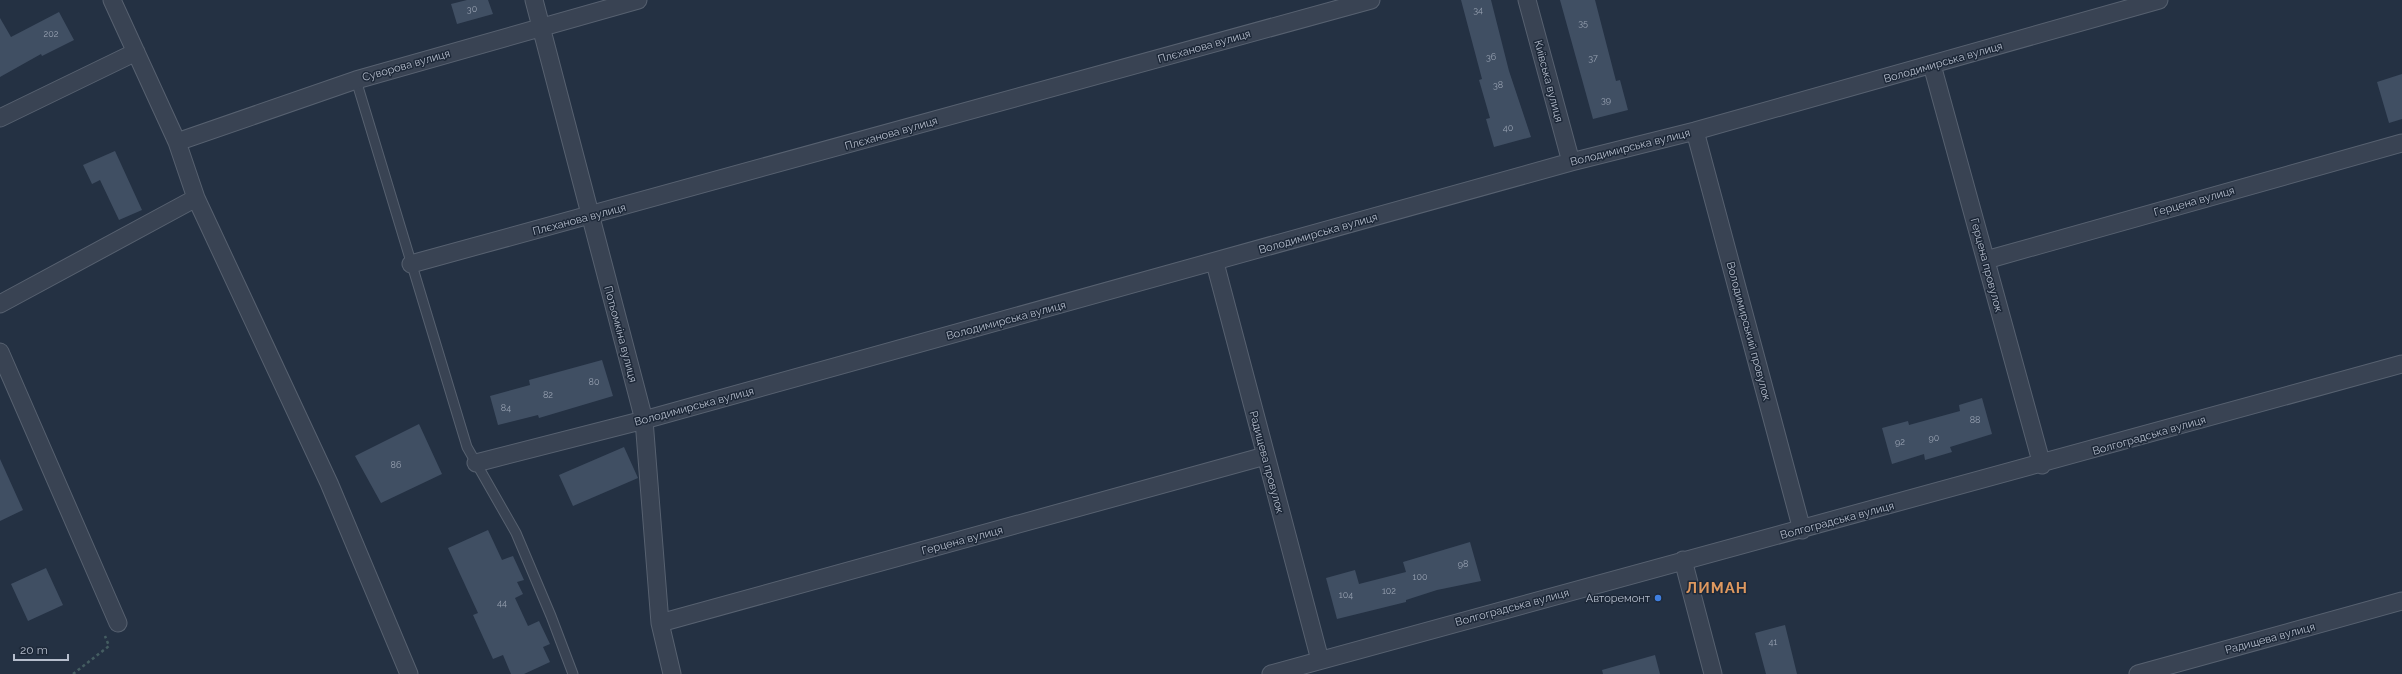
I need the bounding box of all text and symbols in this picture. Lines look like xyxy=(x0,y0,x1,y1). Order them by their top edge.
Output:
house number: 30 xyxy=(467,4,478,14)
house number: 34 xyxy=(1473,5,1483,15)
house number: 35 xyxy=(1578,18,1588,28)
street label: Плєханова вулиця xyxy=(1156,27,1252,66)
house number: 202 xyxy=(44,29,59,39)
street label: Київська вулиця xyxy=(1531,39,1566,124)
street label: Володимирська вулиця xyxy=(1882,39,2004,86)
street label: Суворова вулиця xyxy=(361,47,452,84)
house number: 36 xyxy=(1486,52,1497,62)
house number: 37 xyxy=(1588,53,1598,63)
house number: 38 xyxy=(1493,80,1503,90)
house number: 39 xyxy=(1601,95,1611,105)
street label: Плєханова вулиця xyxy=(843,114,939,153)
house number: 40 xyxy=(1503,123,1514,133)
street label: Володимирська вулиця xyxy=(1569,126,1691,169)
street label: Герцена вулиця xyxy=(2152,184,2236,219)
street label: Плєханова вулиця xyxy=(531,201,627,238)
street label: Володимирська вулиця xyxy=(1257,210,1379,257)
street label: Герцена провулок xyxy=(1968,217,2005,314)
street label: Володимирський провулок xyxy=(1724,260,1773,402)
street label: Потьомкіна вулиця xyxy=(601,284,640,384)
street label: Володимирська вулиця xyxy=(945,298,1067,343)
house number: 80 xyxy=(589,377,600,387)
street label: Володимирська вулиця xyxy=(633,384,755,429)
house number: 82 xyxy=(543,390,553,400)
house number: 84 xyxy=(501,403,511,413)
street label: Радищева провулок xyxy=(1247,409,1287,515)
street label: Волгоградська вулиця xyxy=(2091,413,2207,458)
house number: 88 xyxy=(1970,415,1980,425)
house number: 90 xyxy=(1929,433,1940,443)
house number: 92 xyxy=(1895,437,1905,447)
house number: 86 xyxy=(391,460,402,470)
street label: Волгоградська вулиця xyxy=(1779,499,1895,542)
street label: Герцена вулиця xyxy=(920,523,1004,558)
house number: 98 xyxy=(1458,559,1468,569)
house number: 100 xyxy=(1413,572,1428,582)
district label: ЛИМАН xyxy=(1686,579,1748,597)
house number: 102 xyxy=(1382,586,1396,596)
street label: Волгоградська вулиця xyxy=(1454,586,1570,629)
house number: 104 xyxy=(1339,590,1353,600)
place label: Авторемонт xyxy=(1586,592,1651,605)
marker: Авторемонт xyxy=(1653,593,1663,603)
house number: 44 xyxy=(497,598,507,608)
street label: Радищева вулиця xyxy=(2224,620,2317,657)
scale bar xyxy=(14,636,68,662)
house number: 41 xyxy=(1769,637,1778,647)
text: 20 m xyxy=(20,643,48,657)

